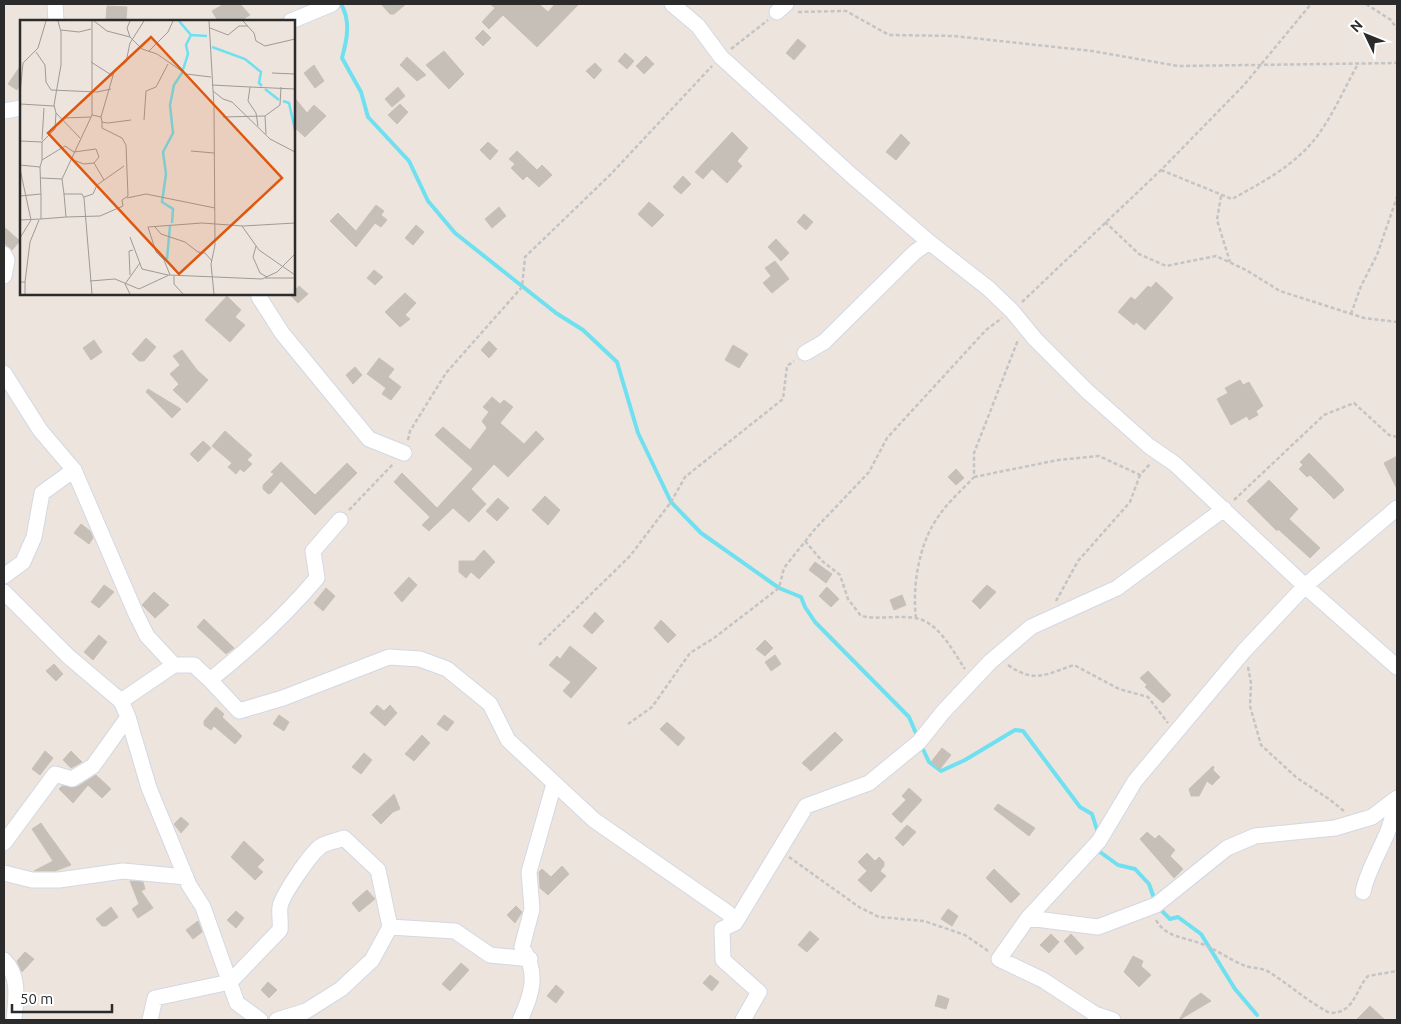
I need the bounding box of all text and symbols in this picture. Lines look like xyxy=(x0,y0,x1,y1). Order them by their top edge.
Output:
north arrow xyxy=(1341,10,1391,60)
text: N xyxy=(1347,17,1366,35)
inset map xyxy=(20,20,295,295)
scale bar xyxy=(12,982,112,1014)
text: 50 m xyxy=(20,990,53,1007)

